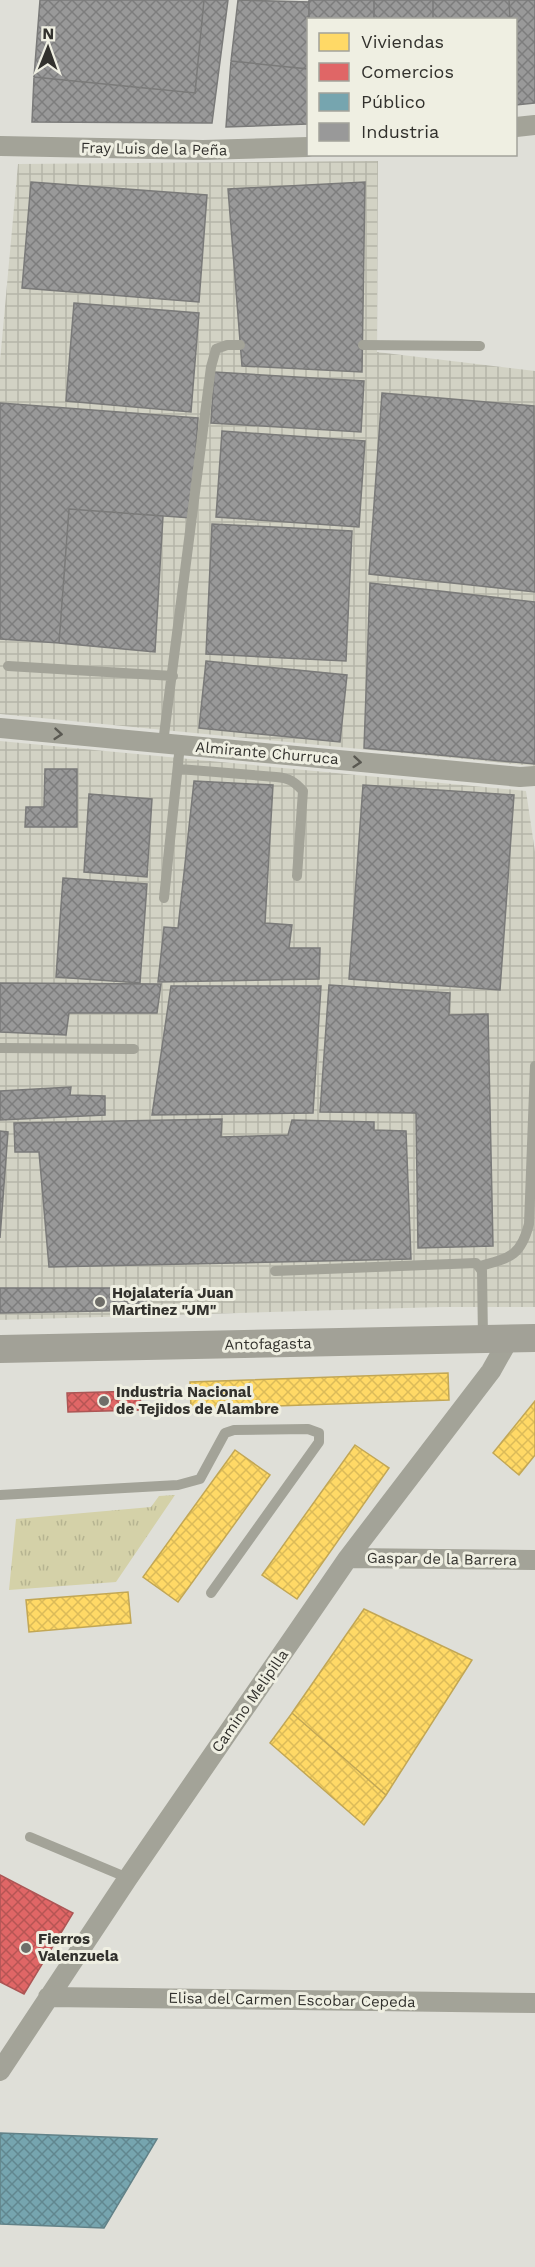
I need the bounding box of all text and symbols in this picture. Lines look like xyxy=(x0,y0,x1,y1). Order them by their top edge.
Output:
north arrow xyxy=(18,18,78,78)
legend xyxy=(307,18,517,156)
text: N xyxy=(42,24,54,43)
text: Viviendas xyxy=(361,31,444,52)
text: Comercios xyxy=(361,61,454,82)
text: Público xyxy=(361,91,426,112)
text: Industria xyxy=(361,121,439,142)
street label: Fray Luis de la Peña xyxy=(81,139,228,159)
one-way arrow xyxy=(54,727,63,740)
street label: Almirante Churruca xyxy=(195,738,340,768)
one-way arrow xyxy=(352,755,361,768)
place label: Hojalatería Juan Martinez "JM" xyxy=(112,1284,234,1319)
marker: Hojalatería Juan Martinez "JM" xyxy=(93,1295,107,1309)
street label: Antofagasta xyxy=(224,1334,312,1354)
place label: Industria Nacional de Tejidos de Alambre xyxy=(116,1383,279,1418)
marker: Industria Nacional de Tejidos de Alambre xyxy=(97,1394,111,1408)
street label: Gaspar de la Barrera xyxy=(367,1549,518,1569)
street label: Camino Melipilla xyxy=(208,1646,292,1756)
place label: Fierros Valenzuela xyxy=(38,1930,119,1965)
marker: Fierros Valenzuela xyxy=(19,1941,33,1955)
street label: Elisa del Carmen Escobar Cepeda xyxy=(168,1989,416,2011)

